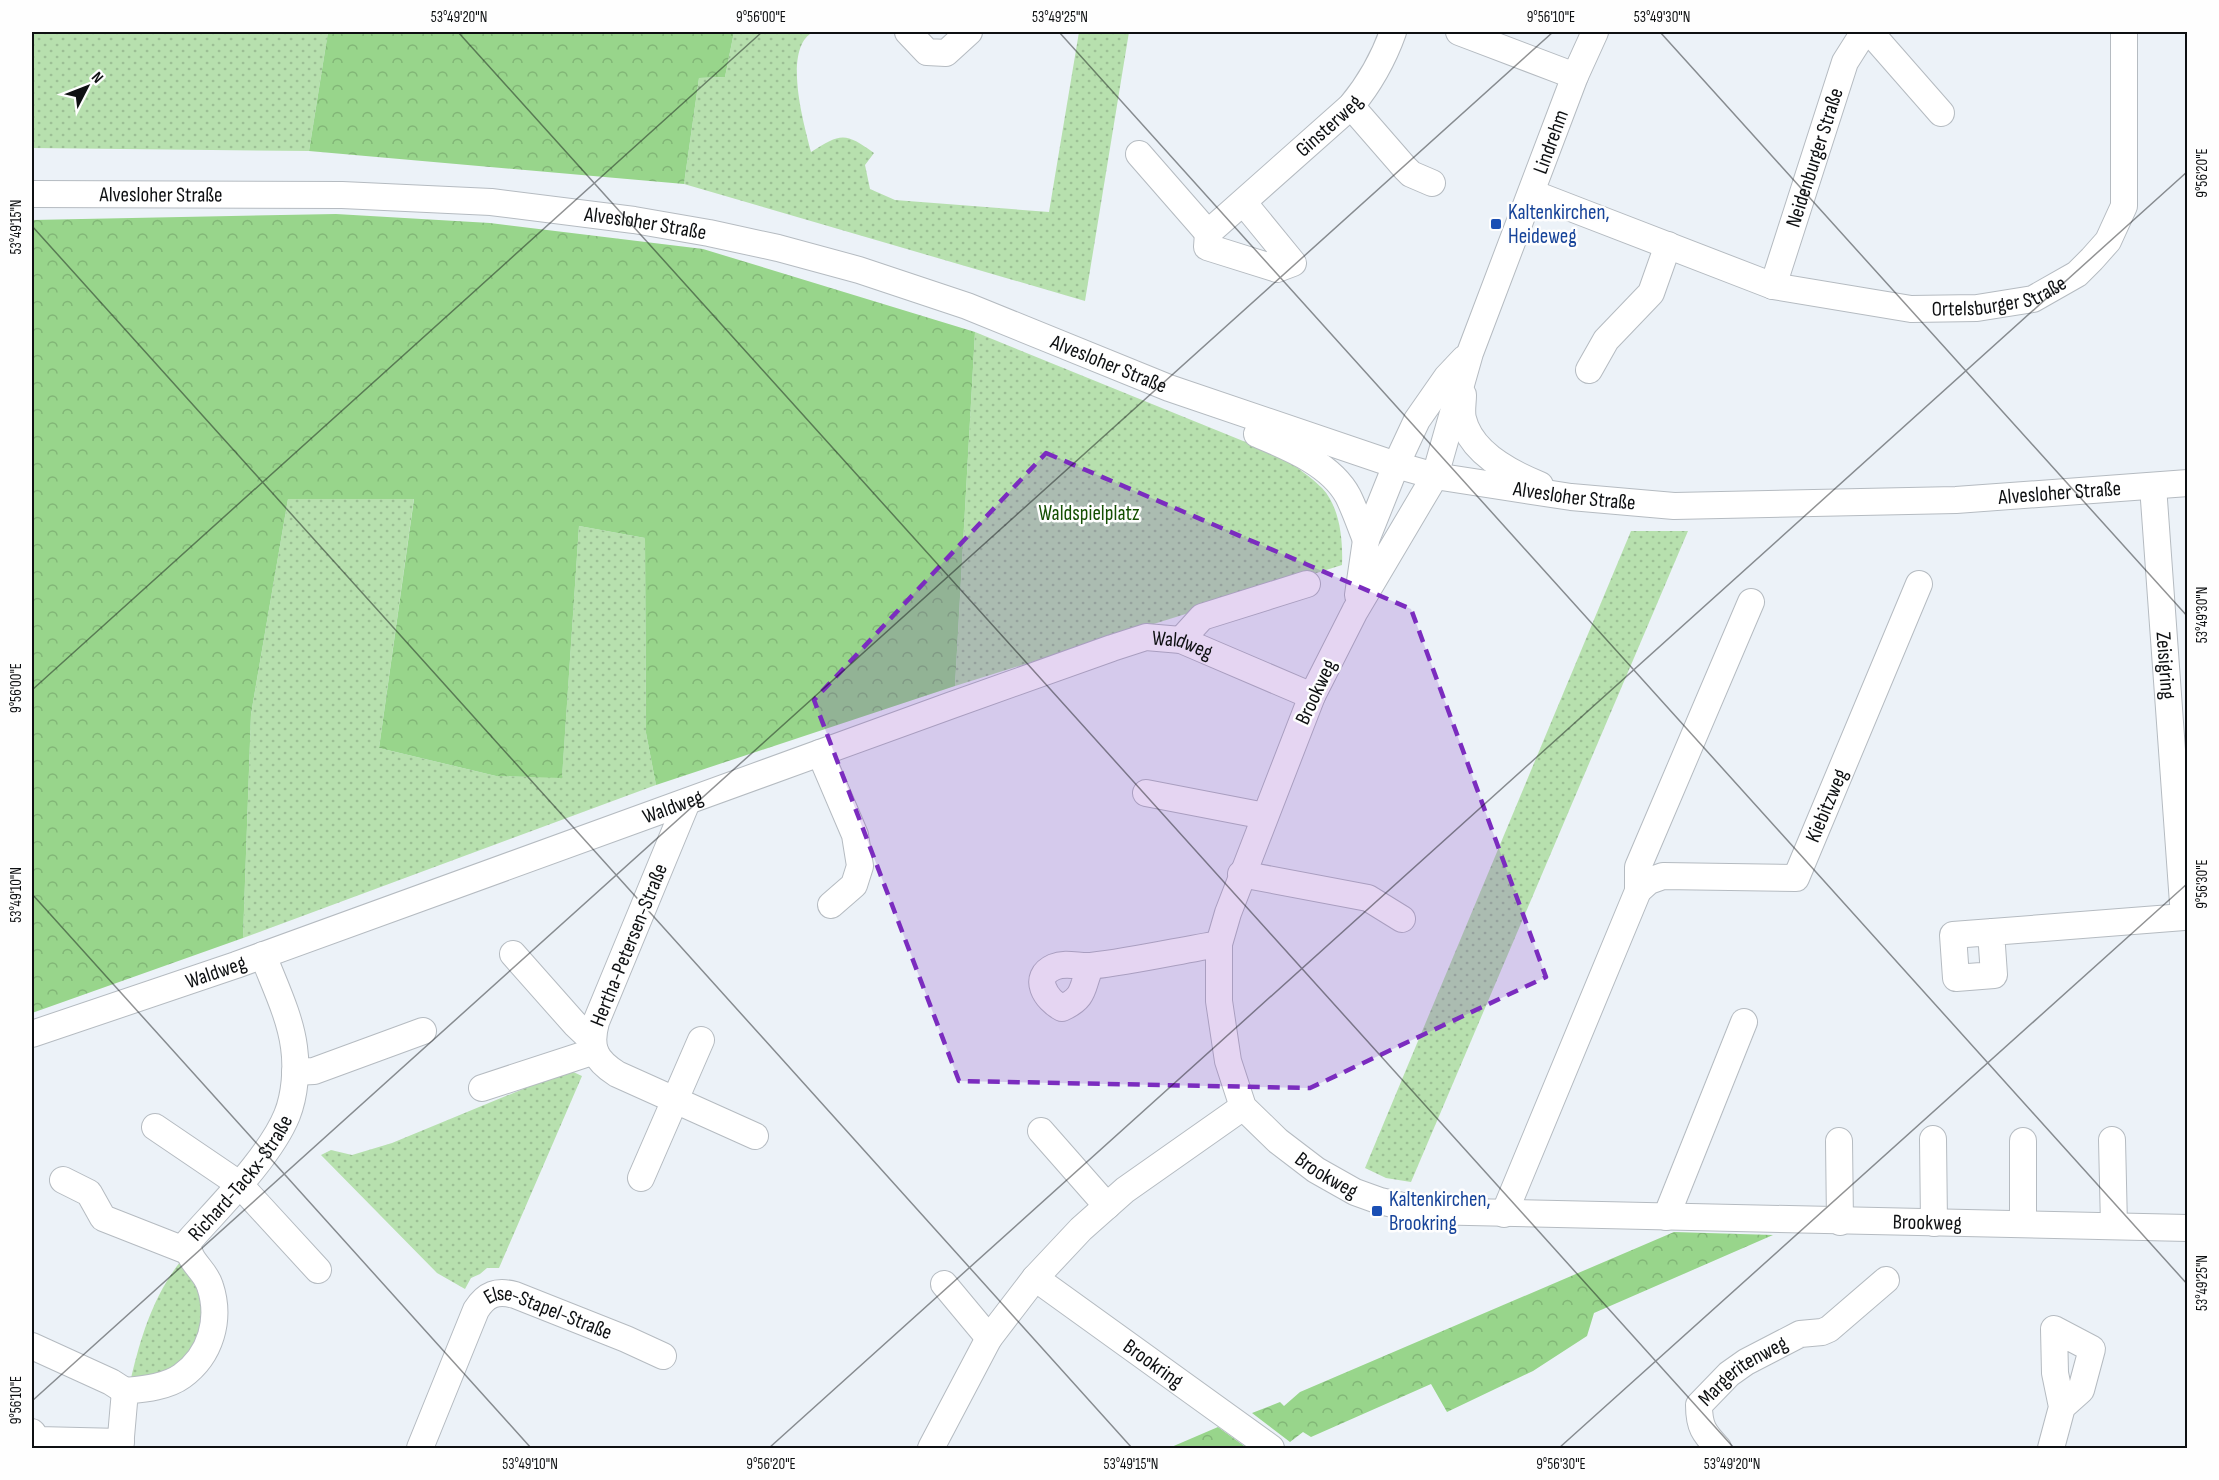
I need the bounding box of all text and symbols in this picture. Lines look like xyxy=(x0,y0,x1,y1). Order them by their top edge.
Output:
text: 53°49'20"N xyxy=(431,8,487,27)
text: 9°56'00"E xyxy=(736,8,786,27)
text: 53°49'25"N xyxy=(1032,8,1088,27)
text: 9°56'10"E xyxy=(1527,8,1575,27)
text: 53°49'30"N xyxy=(1634,8,1690,27)
north arrow xyxy=(57,57,117,117)
text: N xyxy=(87,68,107,87)
street label: Neidenburger Straße xyxy=(1780,85,1848,230)
street label: Ginsterweg xyxy=(1290,90,1368,162)
street label: Lindrehm xyxy=(1528,107,1574,177)
text: 9°56'20"E xyxy=(2193,148,2212,198)
street label: Alvesloher Straße xyxy=(98,182,223,207)
text: 53°49'15"N xyxy=(7,199,26,255)
place label: Kaltenkirchen, Heideweg xyxy=(1508,200,1610,249)
street label: Alvesloher Straße xyxy=(582,201,708,245)
marker: Kaltenkirchen, Heideweg xyxy=(1489,217,1503,231)
street label: Ortelsburger Straße xyxy=(1931,270,2071,321)
street label: Alvesloher Straße xyxy=(1046,329,1171,398)
street label: Alvesloher Straße xyxy=(1996,475,2122,509)
street label: Alvesloher Straße xyxy=(1511,476,1637,515)
park label: Waldspielplatz xyxy=(1038,501,1140,526)
text: 53°49'30"N xyxy=(2193,587,2212,643)
street label: Waldweg xyxy=(1151,625,1217,665)
street label: Zeisigring xyxy=(2151,631,2181,700)
street label: Brookweg xyxy=(1290,655,1342,729)
text: 9°56'00"E xyxy=(7,663,26,713)
street label: Kiebitzweg xyxy=(1800,765,1853,846)
street label: Waldweg xyxy=(639,784,706,829)
text: 9°56'30"E xyxy=(2193,859,2212,909)
street label: Hertha-Petersen-Straße xyxy=(585,860,673,1030)
text: 53°49'10"N xyxy=(7,867,26,923)
street label: Waldweg xyxy=(182,950,250,994)
street label: Richard-Tackx-Straße xyxy=(183,1111,298,1246)
street label: Brookweg xyxy=(1290,1146,1362,1204)
place label: Kaltenkirchen, Brookring xyxy=(1389,1187,1491,1236)
marker: Kaltenkirchen, Brookring xyxy=(1370,1204,1384,1218)
street label: Brookweg xyxy=(1892,1209,1962,1235)
text: 53°49'25"N xyxy=(2193,1255,2212,1311)
street label: Else-Stapel-Straße xyxy=(479,1280,616,1345)
street label: Margeritenweg xyxy=(1693,1330,1792,1411)
street label: Brookring xyxy=(1119,1333,1188,1393)
text: 9°56'10"E xyxy=(7,1376,26,1424)
text: 53°49'10"N xyxy=(502,1455,558,1474)
text: 9°56'20"E xyxy=(746,1455,796,1474)
text: 53°49'15"N xyxy=(1103,1455,1159,1474)
text: 9°56'30"E xyxy=(1536,1455,1586,1474)
text: 53°49'20"N xyxy=(1704,1455,1760,1474)

